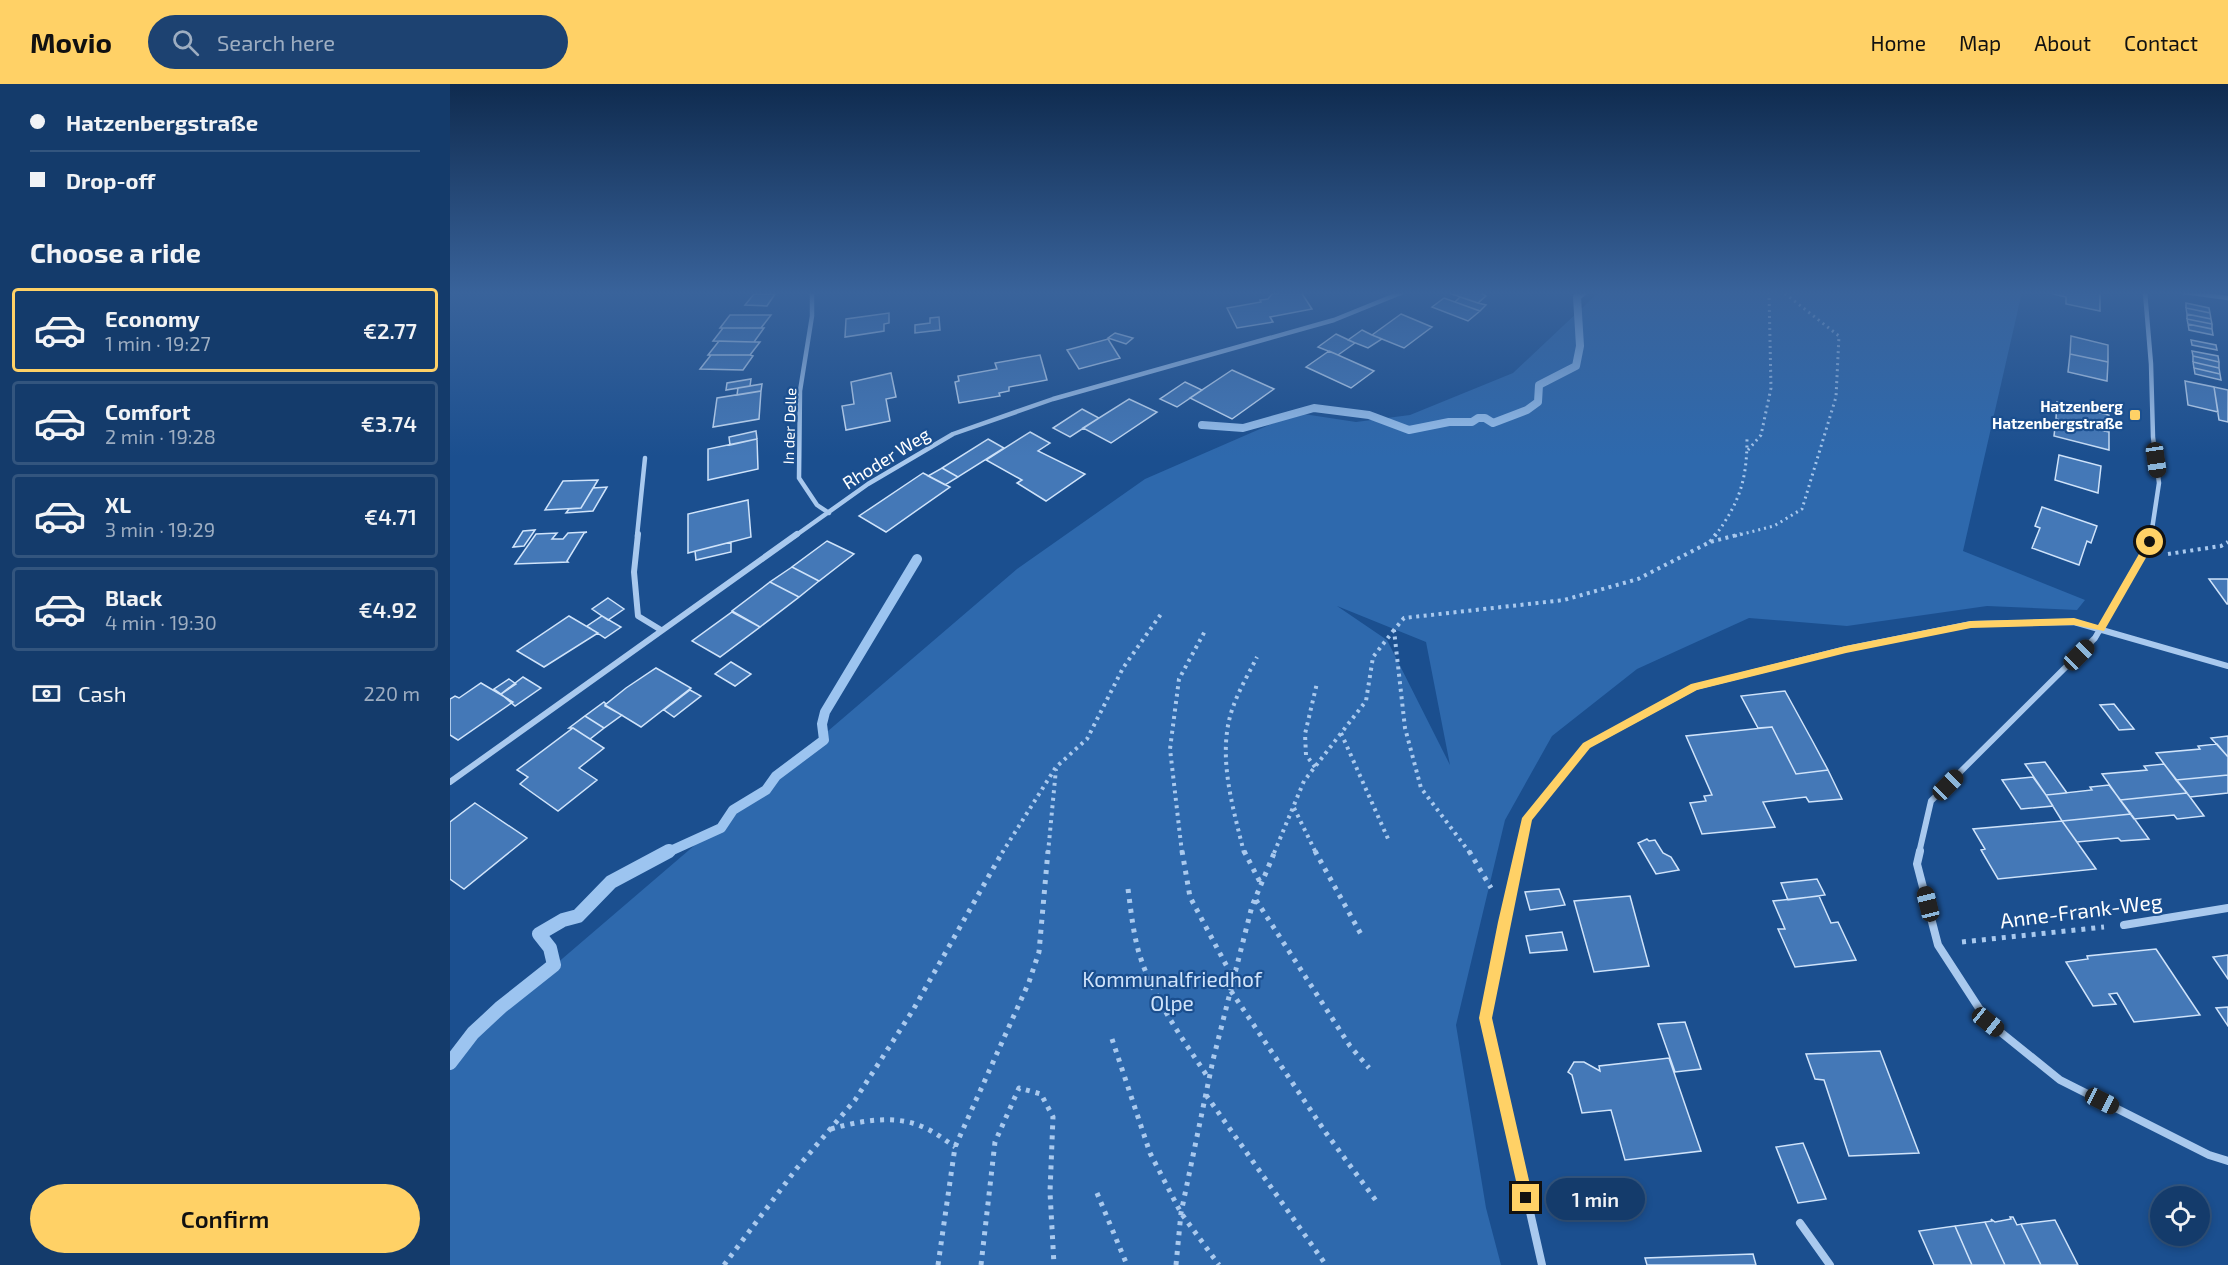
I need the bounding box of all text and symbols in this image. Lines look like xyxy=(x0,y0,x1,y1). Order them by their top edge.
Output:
search box xyxy=(148,15,568,69)
text: Movio xyxy=(30,25,112,59)
icon: search xyxy=(169,26,202,59)
text: Search here xyxy=(217,29,335,55)
text: Home xyxy=(1870,30,1926,55)
text: Map xyxy=(1959,30,2001,55)
text: About xyxy=(2034,30,2091,55)
text: Contact xyxy=(2124,30,2198,55)
text: Hatzenbergstraße xyxy=(66,109,258,135)
text: Drop-off xyxy=(66,167,155,193)
text: Choose a ride xyxy=(30,236,201,268)
icon: car xyxy=(33,303,87,357)
text: Economy xyxy=(105,305,200,331)
text: €2.77 xyxy=(363,317,417,343)
text: 1 min · 19:27 xyxy=(105,331,211,355)
street label: In der Delle xyxy=(779,387,799,465)
icon: car xyxy=(33,396,87,450)
place label: Hatzenberg Hatzenbergstraße xyxy=(1992,397,2123,432)
text: Comfort xyxy=(105,398,190,424)
marker: Hatzenberg Hatzenbergstraße xyxy=(2128,408,2142,422)
text: €3.74 xyxy=(361,410,417,436)
street label: Rhoder Weg xyxy=(838,422,934,494)
text: 2 min · 19:28 xyxy=(105,424,216,448)
car xyxy=(2145,441,2167,479)
icon: car xyxy=(33,489,87,543)
text: XL xyxy=(105,491,131,517)
text: €4.71 xyxy=(364,503,417,529)
text: 3 min · 19:29 xyxy=(105,517,215,541)
route start xyxy=(2136,528,2163,555)
icon: car xyxy=(33,582,87,636)
text: Black xyxy=(105,584,162,610)
text: €4.92 xyxy=(358,596,417,622)
text: 4 min · 19:30 xyxy=(105,610,217,634)
car xyxy=(2060,636,2098,674)
icon: cash xyxy=(30,677,63,710)
text: Cash xyxy=(78,680,127,706)
text: 220 m xyxy=(363,681,420,705)
car xyxy=(1929,766,1967,804)
car xyxy=(1915,884,1941,924)
street label: Anne-Frank-Weg xyxy=(1998,888,2164,932)
park label: Kommunalfriedhof Olpe xyxy=(1082,966,1263,1015)
car xyxy=(1968,1004,2008,1040)
car xyxy=(2082,1085,2122,1117)
callout: 1 min xyxy=(1547,1177,1646,1219)
button: Confirm xyxy=(30,1184,420,1253)
route end xyxy=(1512,1184,1539,1211)
map controls xyxy=(2150,1186,2210,1246)
button: locate xyxy=(2150,1186,2210,1246)
text: 1 min xyxy=(1572,1187,1619,1211)

